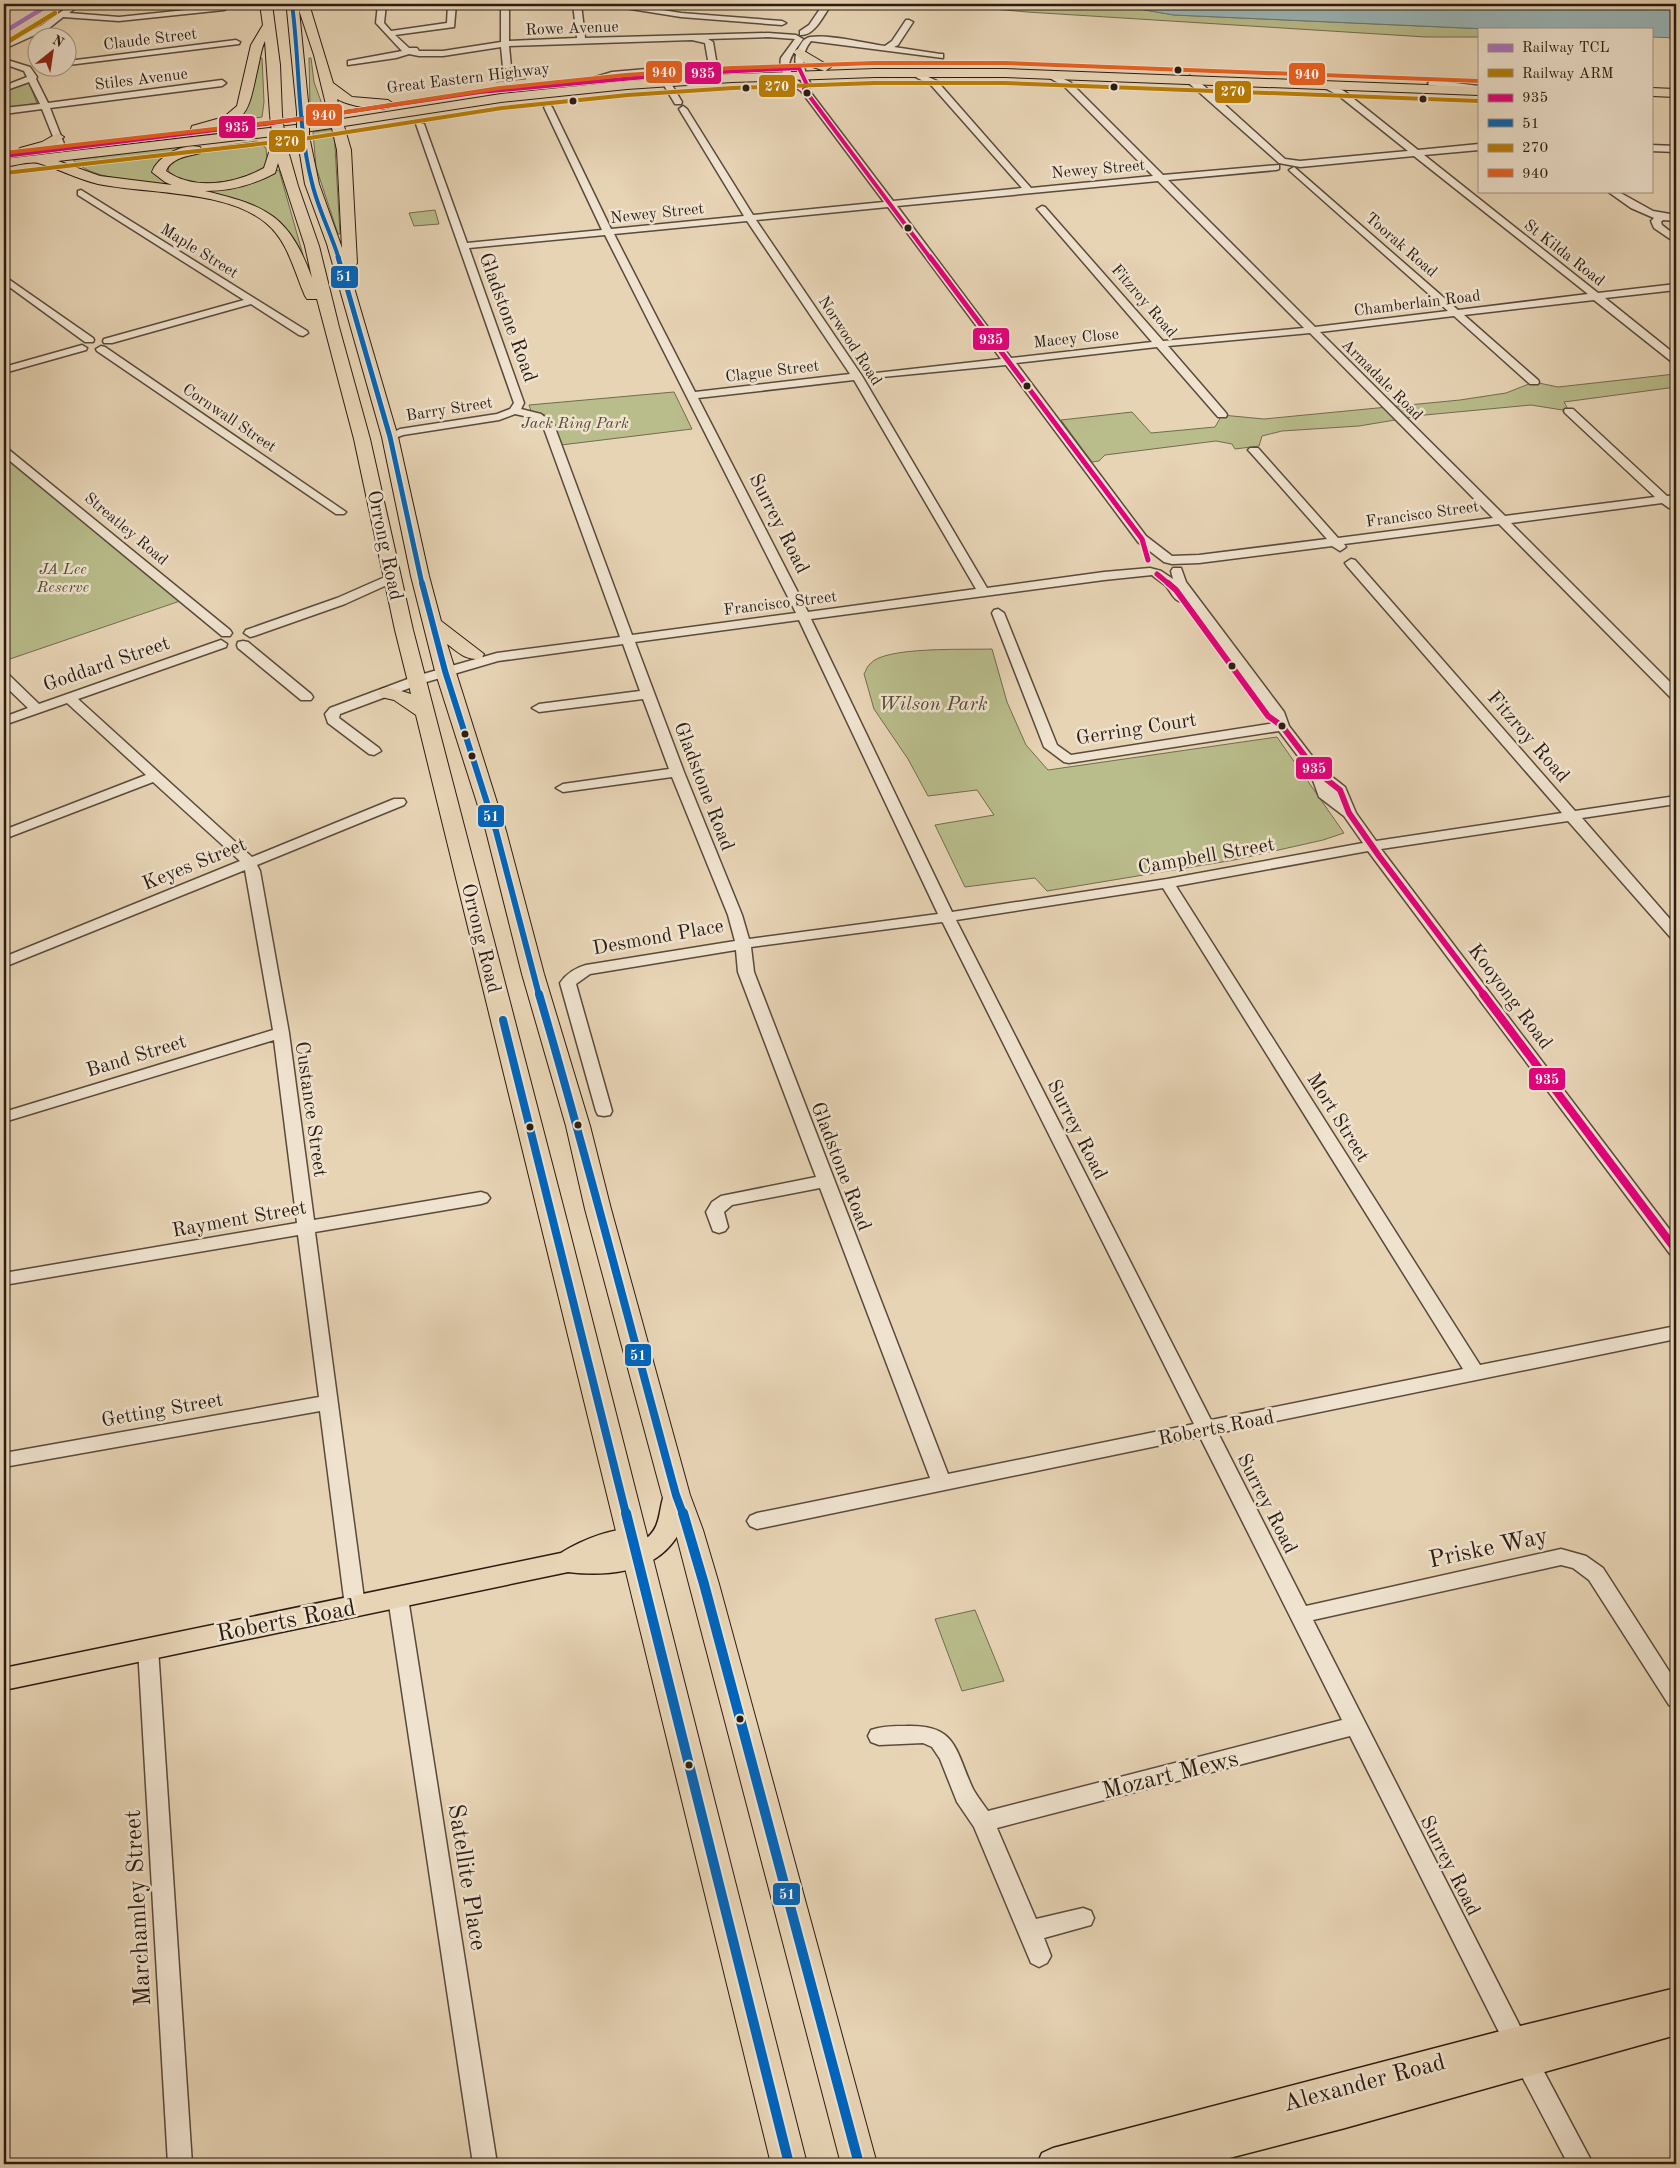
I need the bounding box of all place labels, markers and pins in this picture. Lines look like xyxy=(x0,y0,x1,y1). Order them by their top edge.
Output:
unlabelled marker xyxy=(1173,65,1183,75)
unlabelled marker xyxy=(1109,82,1119,92)
unlabelled marker xyxy=(741,83,751,93)
unlabelled marker xyxy=(802,88,812,98)
unlabelled marker xyxy=(1418,94,1428,104)
unlabelled marker xyxy=(568,96,578,106)
unlabelled marker xyxy=(903,223,913,233)
unlabelled marker xyxy=(1022,381,1032,391)
unlabelled marker xyxy=(1227,661,1237,671)
unlabelled marker xyxy=(1277,721,1287,731)
unlabelled marker xyxy=(460,729,470,739)
unlabelled marker xyxy=(467,751,477,761)
unlabelled marker xyxy=(573,1120,583,1130)
unlabelled marker xyxy=(525,1122,535,1132)
unlabelled marker xyxy=(735,1714,745,1724)
unlabelled marker xyxy=(684,1760,694,1770)

